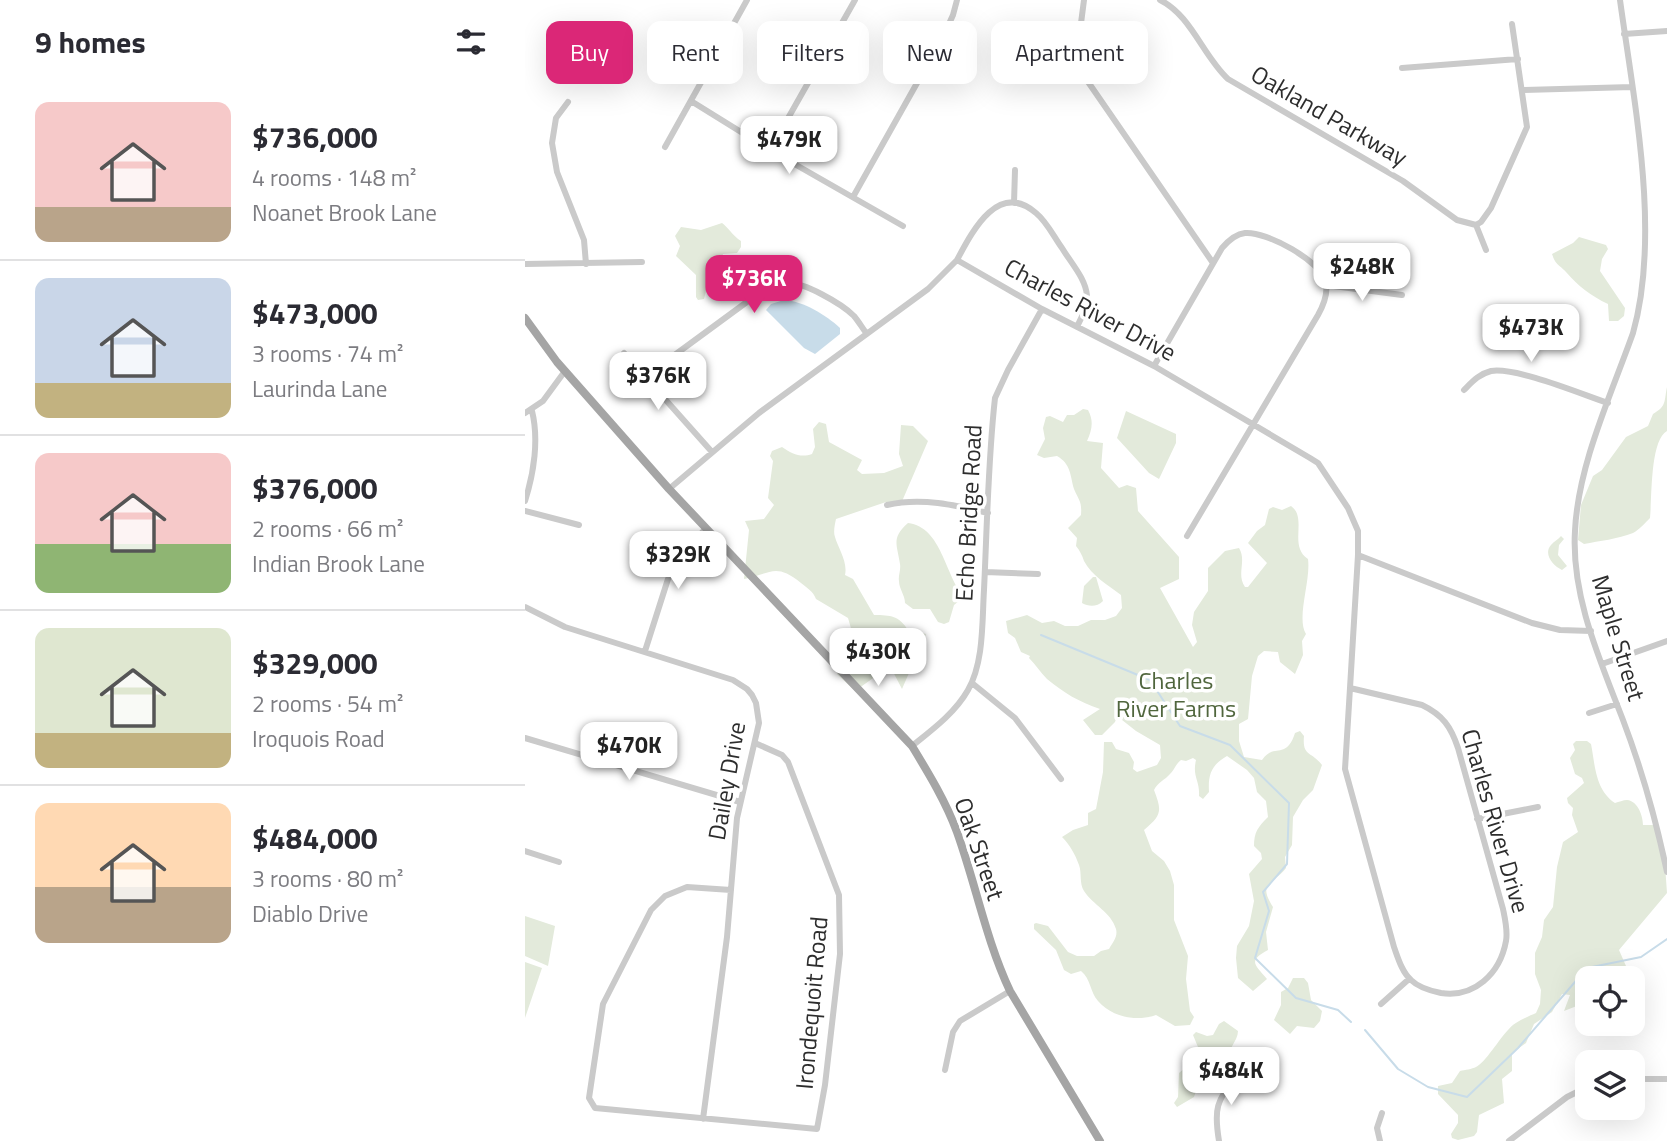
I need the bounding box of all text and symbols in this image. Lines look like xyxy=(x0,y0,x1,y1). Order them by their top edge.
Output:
text: 9 homes xyxy=(35,19,146,65)
chip: Buy xyxy=(546,21,633,84)
chip: Rent xyxy=(647,21,743,84)
chip: Filters xyxy=(757,21,869,84)
chip: New xyxy=(883,21,977,84)
chip: Apartment xyxy=(991,21,1148,84)
icon: filters xyxy=(452,23,490,61)
street label: Oakland Parkway xyxy=(1245,56,1415,175)
text: $736,000 xyxy=(252,114,378,160)
pin: $479K xyxy=(740,116,838,176)
text: $479K xyxy=(756,121,822,156)
icon: home xyxy=(91,130,175,214)
text: 4 rooms · 148 m² xyxy=(252,160,416,195)
text: Noanet Brook Lane xyxy=(252,195,437,230)
pin: $248K xyxy=(1313,244,1411,303)
text: $248K xyxy=(1329,248,1395,283)
street label: Charles River Drive xyxy=(998,249,1183,370)
pin: $736K xyxy=(705,256,803,315)
text: $736K xyxy=(721,260,787,295)
text: $473,000 xyxy=(252,290,378,336)
pin: $473K xyxy=(1482,304,1580,364)
icon: home xyxy=(91,306,175,390)
text: $473K xyxy=(1498,309,1564,344)
text: 3 rooms · 74 m² xyxy=(252,336,403,371)
pin: $376K xyxy=(609,352,707,412)
text: $376K xyxy=(625,357,691,392)
text: Laurinda Lane xyxy=(252,371,387,406)
street label: Echo Bridge Road xyxy=(945,424,991,602)
text: $376,000 xyxy=(252,465,378,511)
icon: home xyxy=(91,481,175,565)
text: 2 rooms · 66 m² xyxy=(252,511,403,546)
pin: $329K xyxy=(629,532,727,591)
text: $329K xyxy=(645,536,711,571)
text: Indian Brook Lane xyxy=(252,546,425,581)
street label: Maple Street xyxy=(1583,570,1655,706)
pin: $430K xyxy=(829,628,927,688)
text: $430K xyxy=(845,633,911,668)
text: $329,000 xyxy=(252,640,378,686)
icon: home xyxy=(91,656,175,740)
park label: Charles River Farms xyxy=(1116,662,1236,726)
text: 2 rooms · 54 m² xyxy=(252,686,403,721)
street label: Dailey Drive xyxy=(698,719,754,843)
text: Iroquois Road xyxy=(252,721,385,756)
pin: $470K xyxy=(580,722,678,782)
street label: Charles River Drive xyxy=(1452,724,1539,917)
text: $470K xyxy=(596,727,662,762)
street label: Oak Street xyxy=(946,792,1014,905)
text: $484,000 xyxy=(252,815,378,861)
icon: home xyxy=(91,831,175,915)
text: 3 rooms · 80 m² xyxy=(252,861,403,896)
text: Diablo Drive xyxy=(252,896,368,931)
street label: Irondequoit Road xyxy=(786,915,836,1091)
map controls xyxy=(1575,966,1645,1120)
button: locate xyxy=(1575,966,1645,1036)
pin: $484K xyxy=(1182,1048,1280,1107)
button: layers xyxy=(1575,1050,1645,1120)
text: $484K xyxy=(1198,1052,1264,1087)

